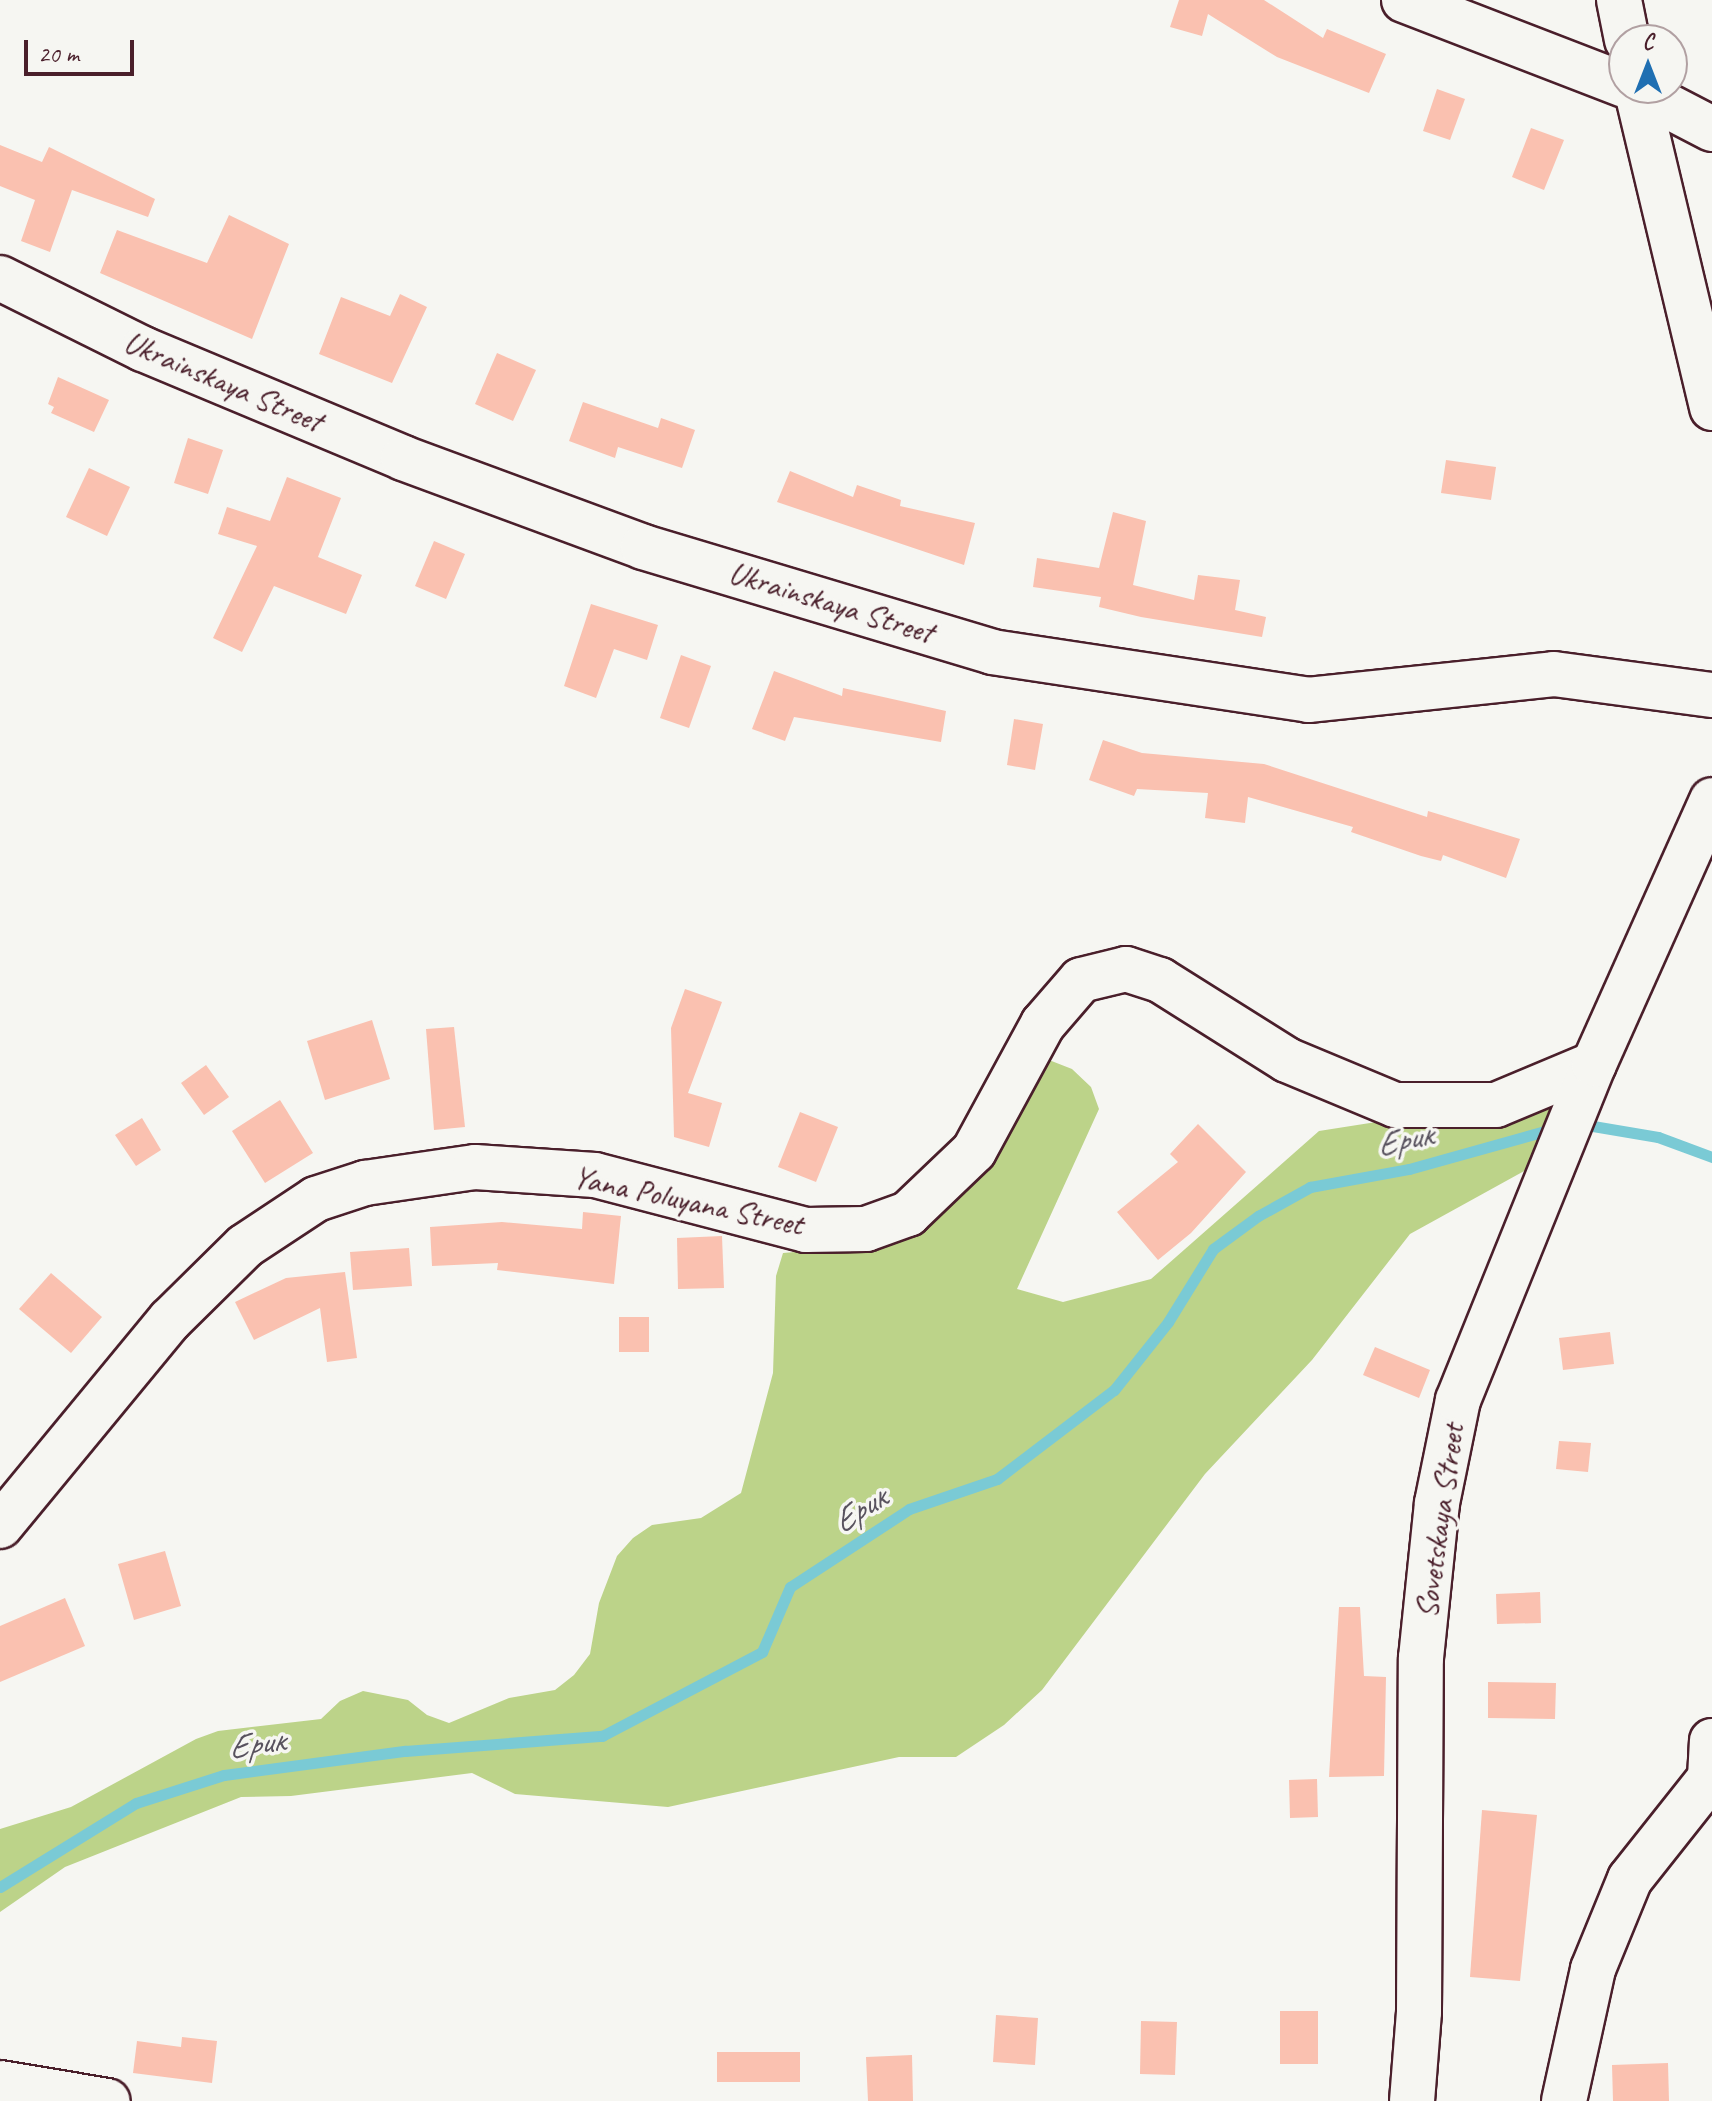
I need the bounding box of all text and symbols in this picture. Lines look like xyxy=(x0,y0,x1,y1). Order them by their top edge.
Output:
scale bar xyxy=(28,24,138,74)
north arrow xyxy=(1608,24,1688,104)
text: С xyxy=(1643,28,1653,56)
text: 20 m xyxy=(38,39,79,69)
street label: Ukrainskaya Street xyxy=(118,323,328,441)
street label: Ukrainskaya Street xyxy=(724,554,938,652)
water label: Ерик xyxy=(1372,1113,1436,1165)
street label: Yana Poluyana Street xyxy=(569,1158,807,1244)
street label: Sovetskaya Street xyxy=(1407,1421,1473,1621)
water label: Ерик xyxy=(824,1477,894,1541)
water label: Ерик xyxy=(225,1718,287,1768)

